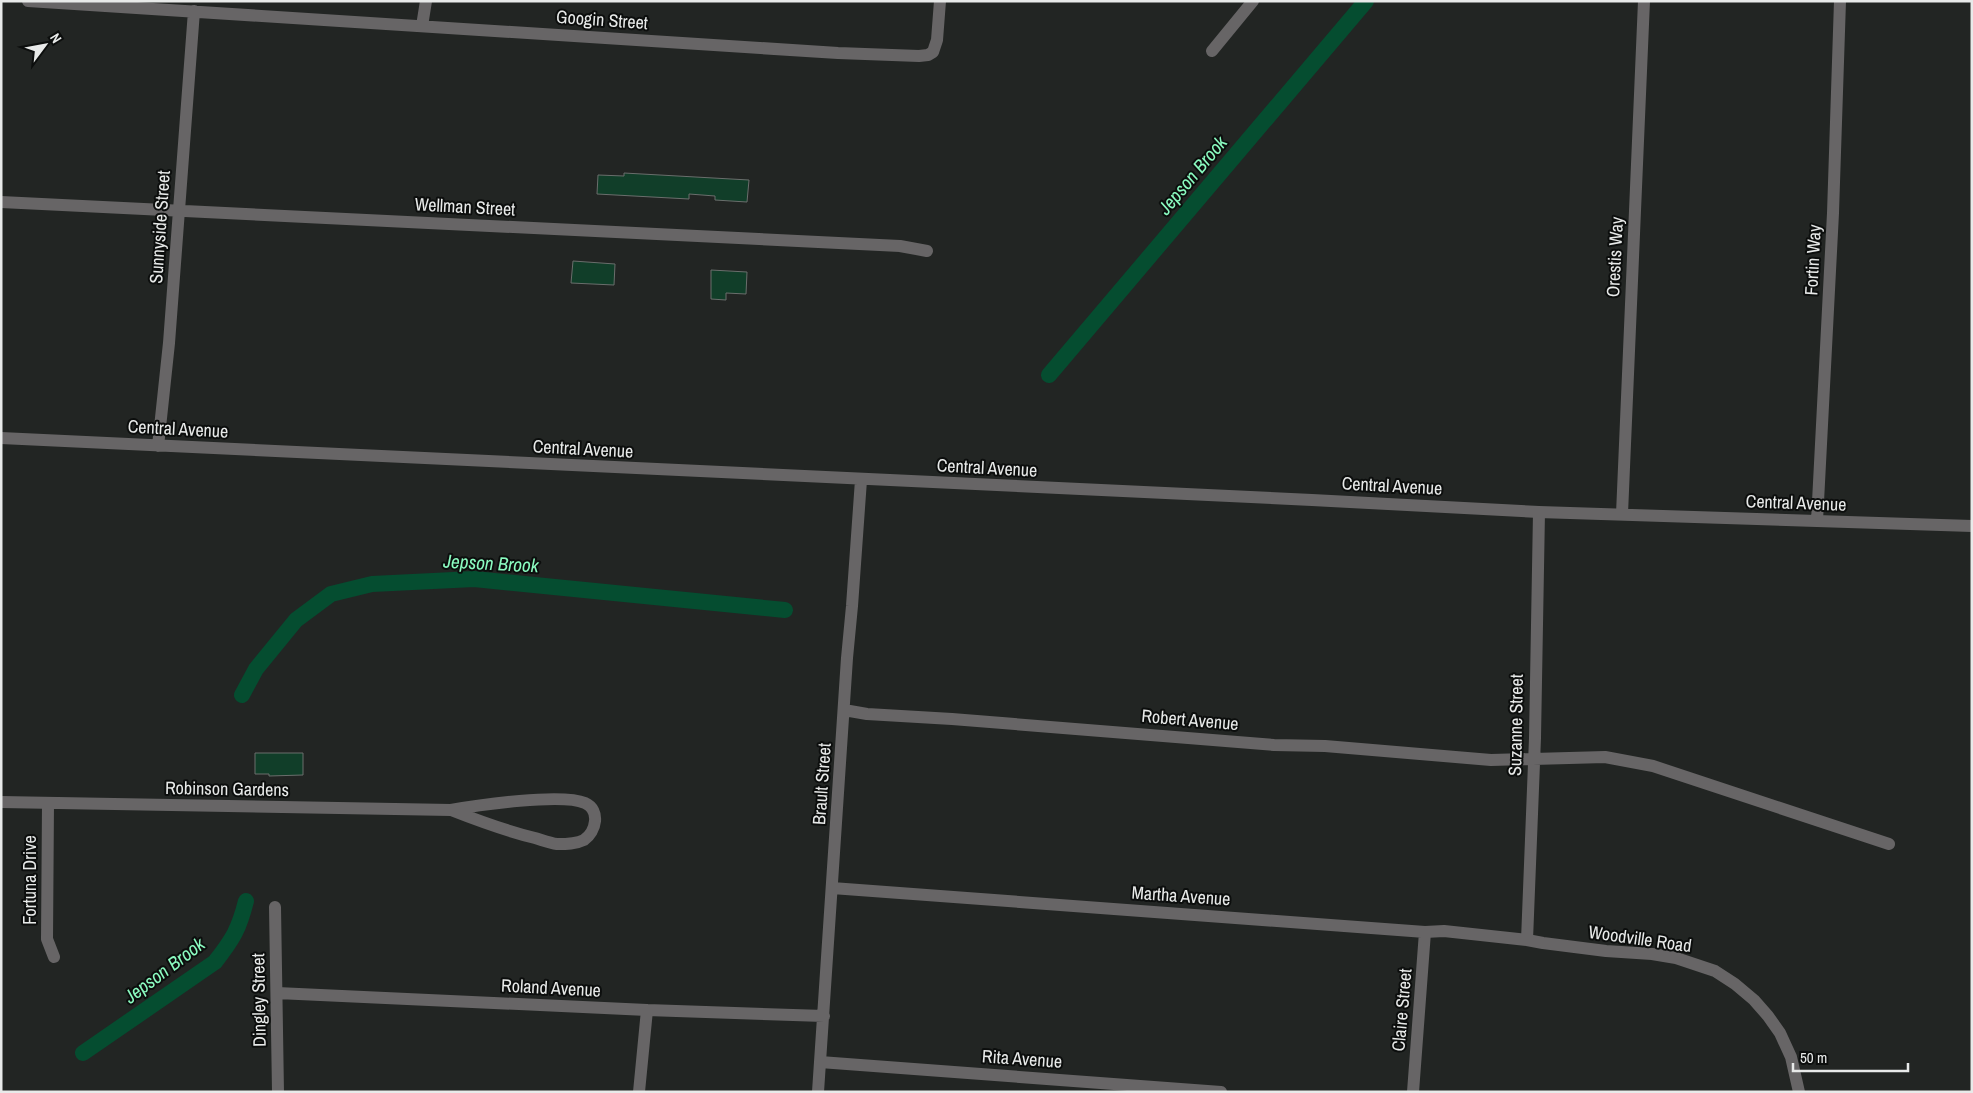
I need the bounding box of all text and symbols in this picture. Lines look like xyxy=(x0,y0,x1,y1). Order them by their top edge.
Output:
street label: Googin Street xyxy=(555,4,649,35)
north arrow xyxy=(20,20,70,70)
text: N xyxy=(46,30,66,46)
water label: Jepson Brook xyxy=(1151,129,1233,221)
street label: Sunnyside Street xyxy=(143,170,176,284)
street label: Wellman Street xyxy=(414,191,516,222)
street label: Orestis Way xyxy=(1600,215,1629,298)
street label: Fortin Way xyxy=(1798,223,1827,296)
street label: Central Avenue xyxy=(127,413,229,444)
street label: Central Avenue xyxy=(532,433,634,464)
street label: Central Avenue xyxy=(936,452,1038,483)
street label: Central Avenue xyxy=(1341,470,1443,501)
street label: Central Avenue xyxy=(1745,488,1847,517)
water label: Jepson Brook xyxy=(442,547,540,579)
street label: Suzanne Street xyxy=(1502,674,1529,776)
street label: Robert Avenue xyxy=(1140,703,1240,736)
street label: Brault Street xyxy=(806,742,837,826)
street label: Robinson Gardens xyxy=(165,775,289,802)
street label: Fortuna Drive xyxy=(17,835,42,925)
street label: Martha Avenue xyxy=(1131,880,1231,911)
street label: Woodville Road xyxy=(1587,919,1693,958)
water label: Jepson Brook xyxy=(117,930,211,1010)
street label: Dingley Street xyxy=(245,953,272,1047)
street label: Claire Street xyxy=(1385,968,1418,1052)
street label: Roland Avenue xyxy=(501,972,602,1003)
scale bar xyxy=(1793,1040,1908,1072)
street label: Rita Avenue xyxy=(981,1043,1063,1074)
text: 50 m xyxy=(1800,1047,1827,1068)

